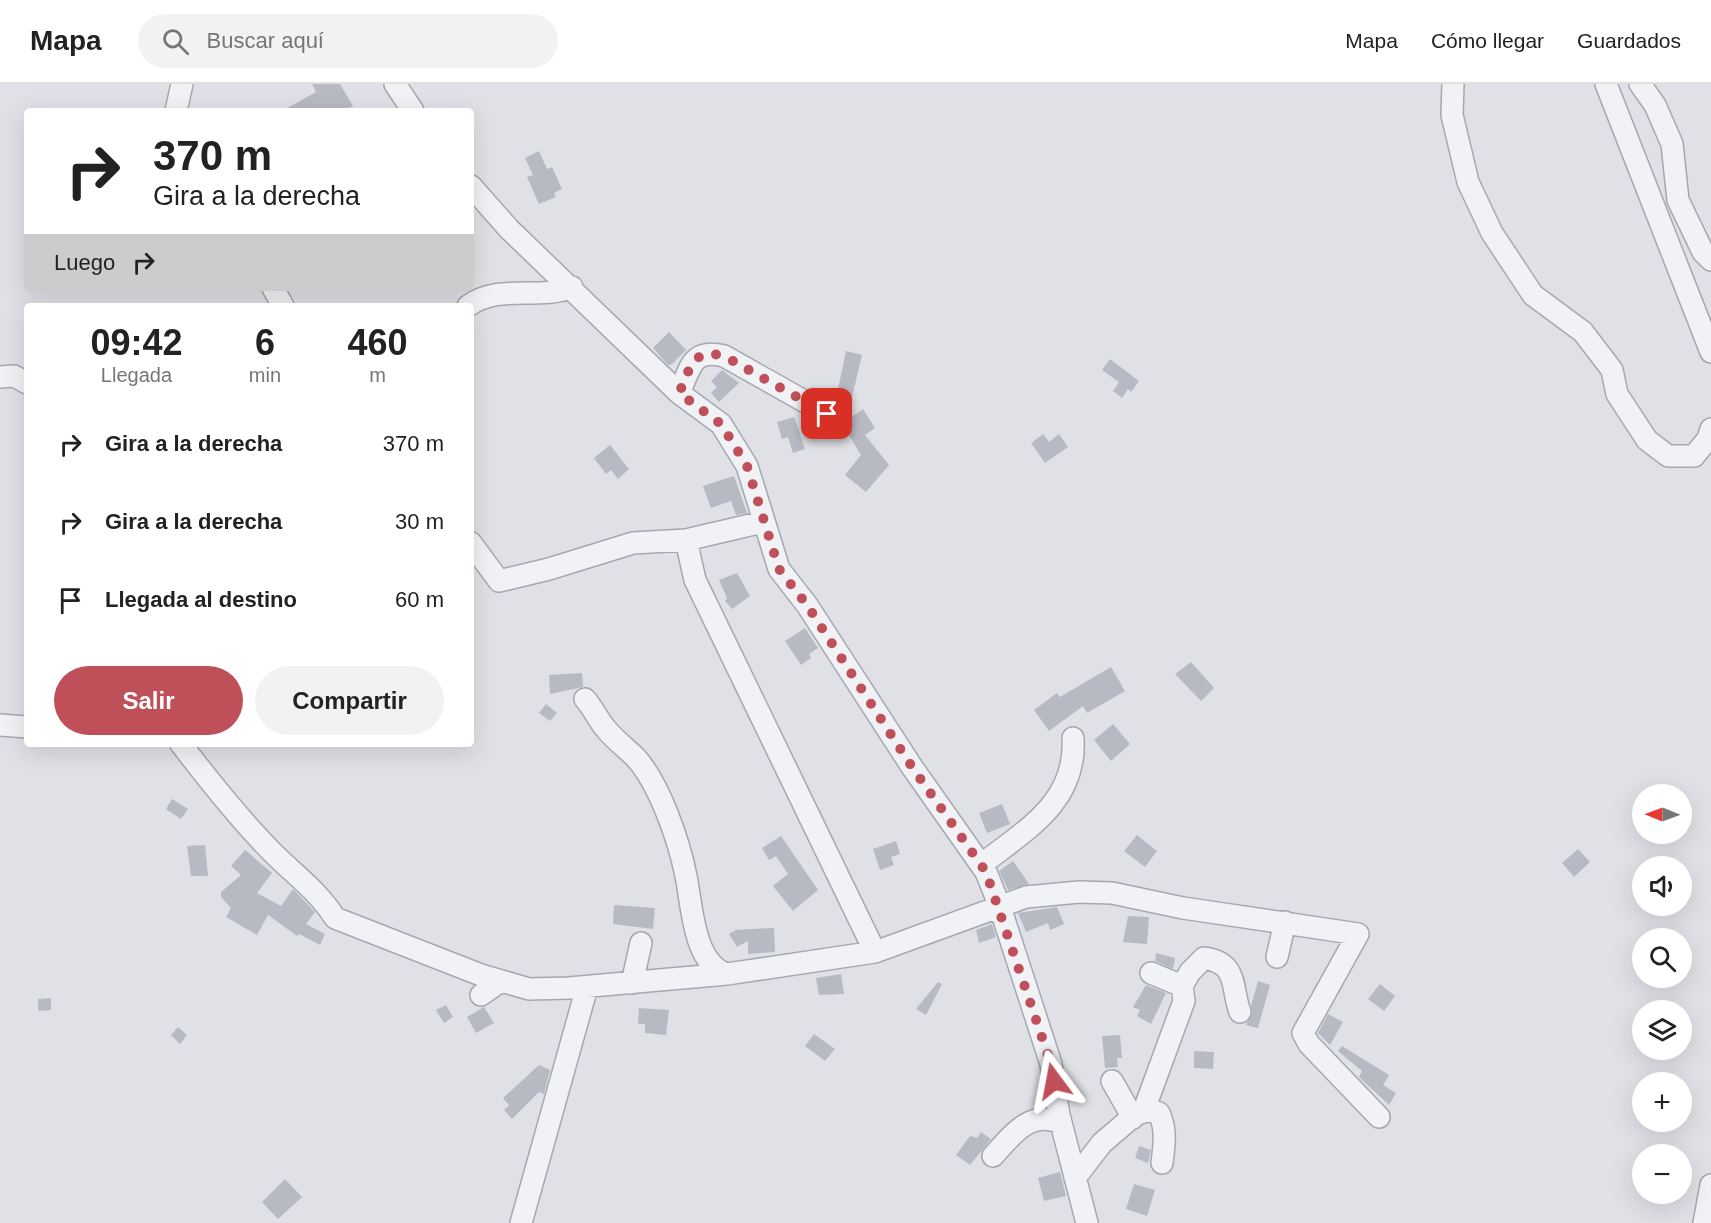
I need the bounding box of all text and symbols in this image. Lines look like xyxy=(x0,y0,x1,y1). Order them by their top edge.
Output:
search box xyxy=(138,14,558,68)
text: Mapa xyxy=(30,25,102,56)
icon: search xyxy=(159,25,192,58)
text: Buscar aquí xyxy=(207,28,324,53)
text: Mapa xyxy=(1345,29,1398,52)
text: Cómo llegar xyxy=(1431,29,1544,52)
text: Guardados xyxy=(1577,29,1681,52)
icon: right xyxy=(54,132,132,210)
text: 370 m xyxy=(153,132,272,179)
text: Gira a la derecha xyxy=(153,181,360,211)
icon: right xyxy=(127,246,160,279)
text: Luego xyxy=(54,250,115,275)
text: 09:42 xyxy=(90,322,182,363)
text: 6 xyxy=(255,322,275,363)
text: 460 xyxy=(347,322,408,363)
text: Llegada xyxy=(101,364,172,386)
text: min xyxy=(249,364,281,386)
text: m xyxy=(369,364,386,386)
pin xyxy=(801,388,852,439)
icon: arrive xyxy=(810,397,843,430)
icon: right xyxy=(54,428,87,461)
text: Gira a la derecha xyxy=(105,431,282,456)
text: 370 m xyxy=(383,431,444,456)
icon: right xyxy=(54,506,87,539)
text: Gira a la derecha xyxy=(105,509,282,534)
text: 30 m xyxy=(395,509,444,534)
icon: arrive xyxy=(54,584,87,617)
text: Llegada al destino xyxy=(105,587,297,612)
text: 60 m xyxy=(395,587,444,612)
button: Salir xyxy=(54,666,243,735)
button: Compartir xyxy=(255,666,444,735)
north arrow xyxy=(1632,784,1692,844)
map controls xyxy=(1632,784,1692,1204)
button: sound xyxy=(1632,856,1692,916)
button: search xyxy=(1632,928,1692,988)
button: layers xyxy=(1632,1000,1692,1060)
position arrow xyxy=(1022,1049,1086,1113)
button: + xyxy=(1632,1072,1692,1132)
button: − xyxy=(1632,1144,1692,1204)

